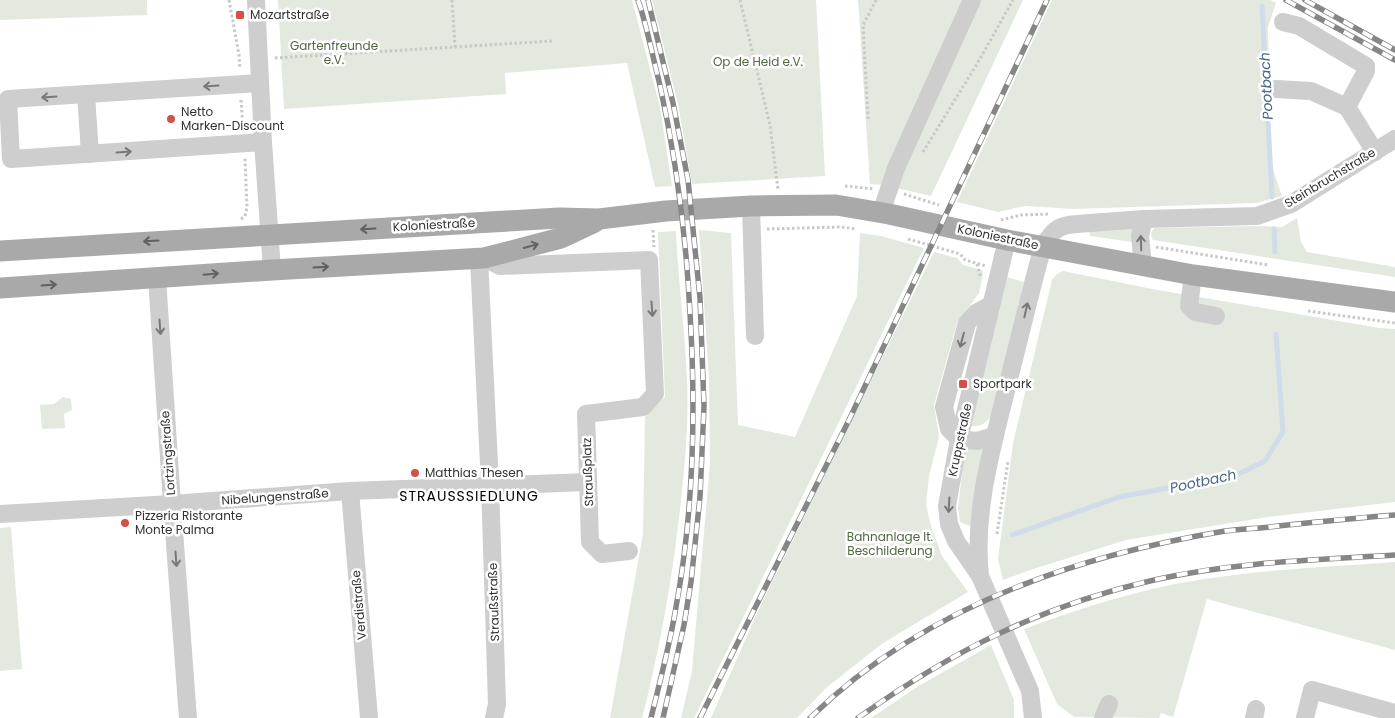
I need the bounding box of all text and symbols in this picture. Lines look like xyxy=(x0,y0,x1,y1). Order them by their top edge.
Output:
place label: Mozartstraße xyxy=(250,6,329,23)
marker: Mozartstraße xyxy=(234,9,246,21)
park label: Gartenfreunde e.V. xyxy=(290,37,378,68)
water label: Pootbach xyxy=(1254,52,1278,120)
park label: Op de Heid e.V. xyxy=(713,53,803,70)
one-way arrow xyxy=(204,81,220,91)
one-way arrow xyxy=(41,92,57,101)
place label: Netto Marken-Discount xyxy=(181,103,284,134)
marker: Netto Marken-Discount xyxy=(165,113,177,125)
street label: Steinbruchstraße xyxy=(1281,144,1379,212)
one-way arrow xyxy=(116,147,132,156)
street label: Koloniestraße xyxy=(392,214,476,235)
street label: Koloniestraße xyxy=(956,220,1040,253)
one-way arrow xyxy=(360,224,376,233)
one-way arrow xyxy=(1137,235,1146,251)
one-way arrow xyxy=(143,237,159,246)
one-way arrow xyxy=(523,240,539,250)
one-way arrow xyxy=(313,263,329,272)
one-way arrow xyxy=(202,269,218,278)
one-way arrow xyxy=(40,280,56,289)
one-way arrow xyxy=(647,300,656,316)
one-way arrow xyxy=(1022,302,1031,318)
one-way arrow xyxy=(156,318,165,334)
one-way arrow xyxy=(957,332,967,348)
place label: Sportpark xyxy=(973,375,1032,392)
marker: Sportpark xyxy=(957,378,969,390)
street label: Kruppstraße xyxy=(943,402,976,478)
street label: Lortzingstraße xyxy=(156,410,179,496)
street label: Straußplatz xyxy=(578,437,597,507)
place label: Matthias Thesen xyxy=(425,464,523,481)
water label: Pootbach xyxy=(1168,464,1238,498)
marker: Matthias Thesen xyxy=(409,467,421,479)
street label: Nibelungenstraße xyxy=(221,484,329,509)
district label: STRAUSSSIEDLUNG xyxy=(399,486,539,506)
one-way arrow xyxy=(944,496,953,512)
place label: Pizzeria Ristorante Monte Palma xyxy=(135,507,243,538)
marker: Pizzeria Ristorante Monte Palma xyxy=(119,517,131,529)
park label: Bahnanlage lt. Beschilderung xyxy=(847,528,933,559)
one-way arrow xyxy=(171,550,180,566)
street label: Straußstraße xyxy=(484,562,503,642)
street label: Verdistraße xyxy=(347,569,370,641)

